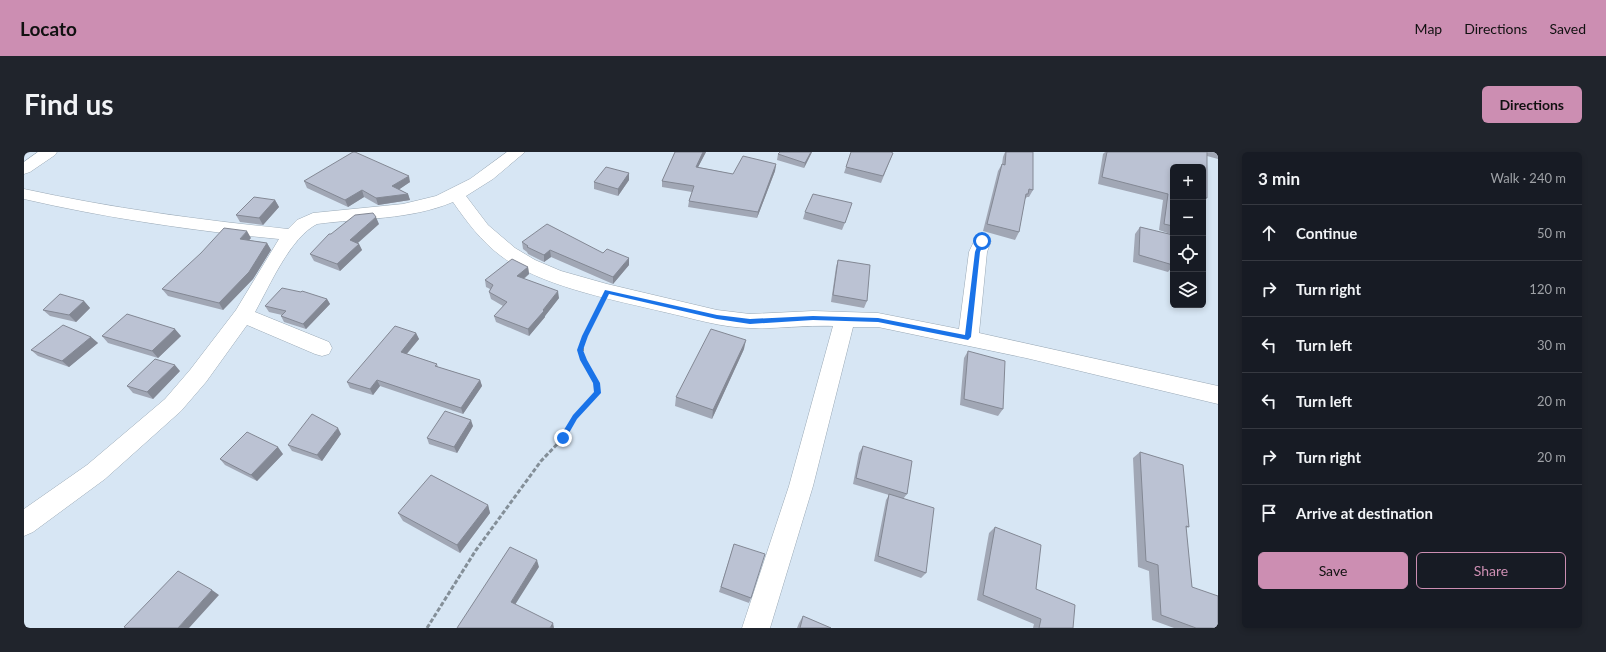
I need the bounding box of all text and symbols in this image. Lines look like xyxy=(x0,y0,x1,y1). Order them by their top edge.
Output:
text: Locato xyxy=(20,17,77,40)
text: Map xyxy=(1415,20,1442,37)
text: Directions xyxy=(1464,20,1527,37)
text: Saved xyxy=(1549,20,1586,37)
button: Directions xyxy=(1482,86,1582,123)
text: Find us xyxy=(24,87,114,121)
map controls xyxy=(1170,164,1206,308)
button: + xyxy=(1170,164,1206,200)
text: 3 min xyxy=(1258,168,1300,189)
text: Walk · 240 m xyxy=(1490,170,1566,186)
button: − xyxy=(1170,200,1206,236)
icon: ahead xyxy=(1258,222,1280,244)
text: Continue xyxy=(1296,224,1357,242)
text: 50 m xyxy=(1537,225,1566,241)
route start xyxy=(973,232,991,250)
button: locate xyxy=(1170,236,1206,272)
button: layers xyxy=(1170,272,1206,308)
icon: right xyxy=(1258,278,1280,300)
text: Turn right xyxy=(1296,280,1361,298)
text: 120 m xyxy=(1529,281,1566,297)
icon: left xyxy=(1258,334,1280,356)
text: Turn left xyxy=(1296,336,1352,354)
text: 30 m xyxy=(1537,337,1566,353)
icon: left xyxy=(1258,390,1280,412)
text: Turn left xyxy=(1296,392,1352,410)
text: 20 m xyxy=(1537,393,1566,409)
route end xyxy=(554,429,572,447)
icon: right xyxy=(1258,446,1280,468)
text: Turn right xyxy=(1296,448,1361,466)
text: 20 m xyxy=(1537,449,1566,465)
icon: arrive xyxy=(1258,502,1280,524)
text: Arrive at destination xyxy=(1296,504,1433,522)
button: Save xyxy=(1258,552,1408,589)
button: Share xyxy=(1416,552,1566,589)

